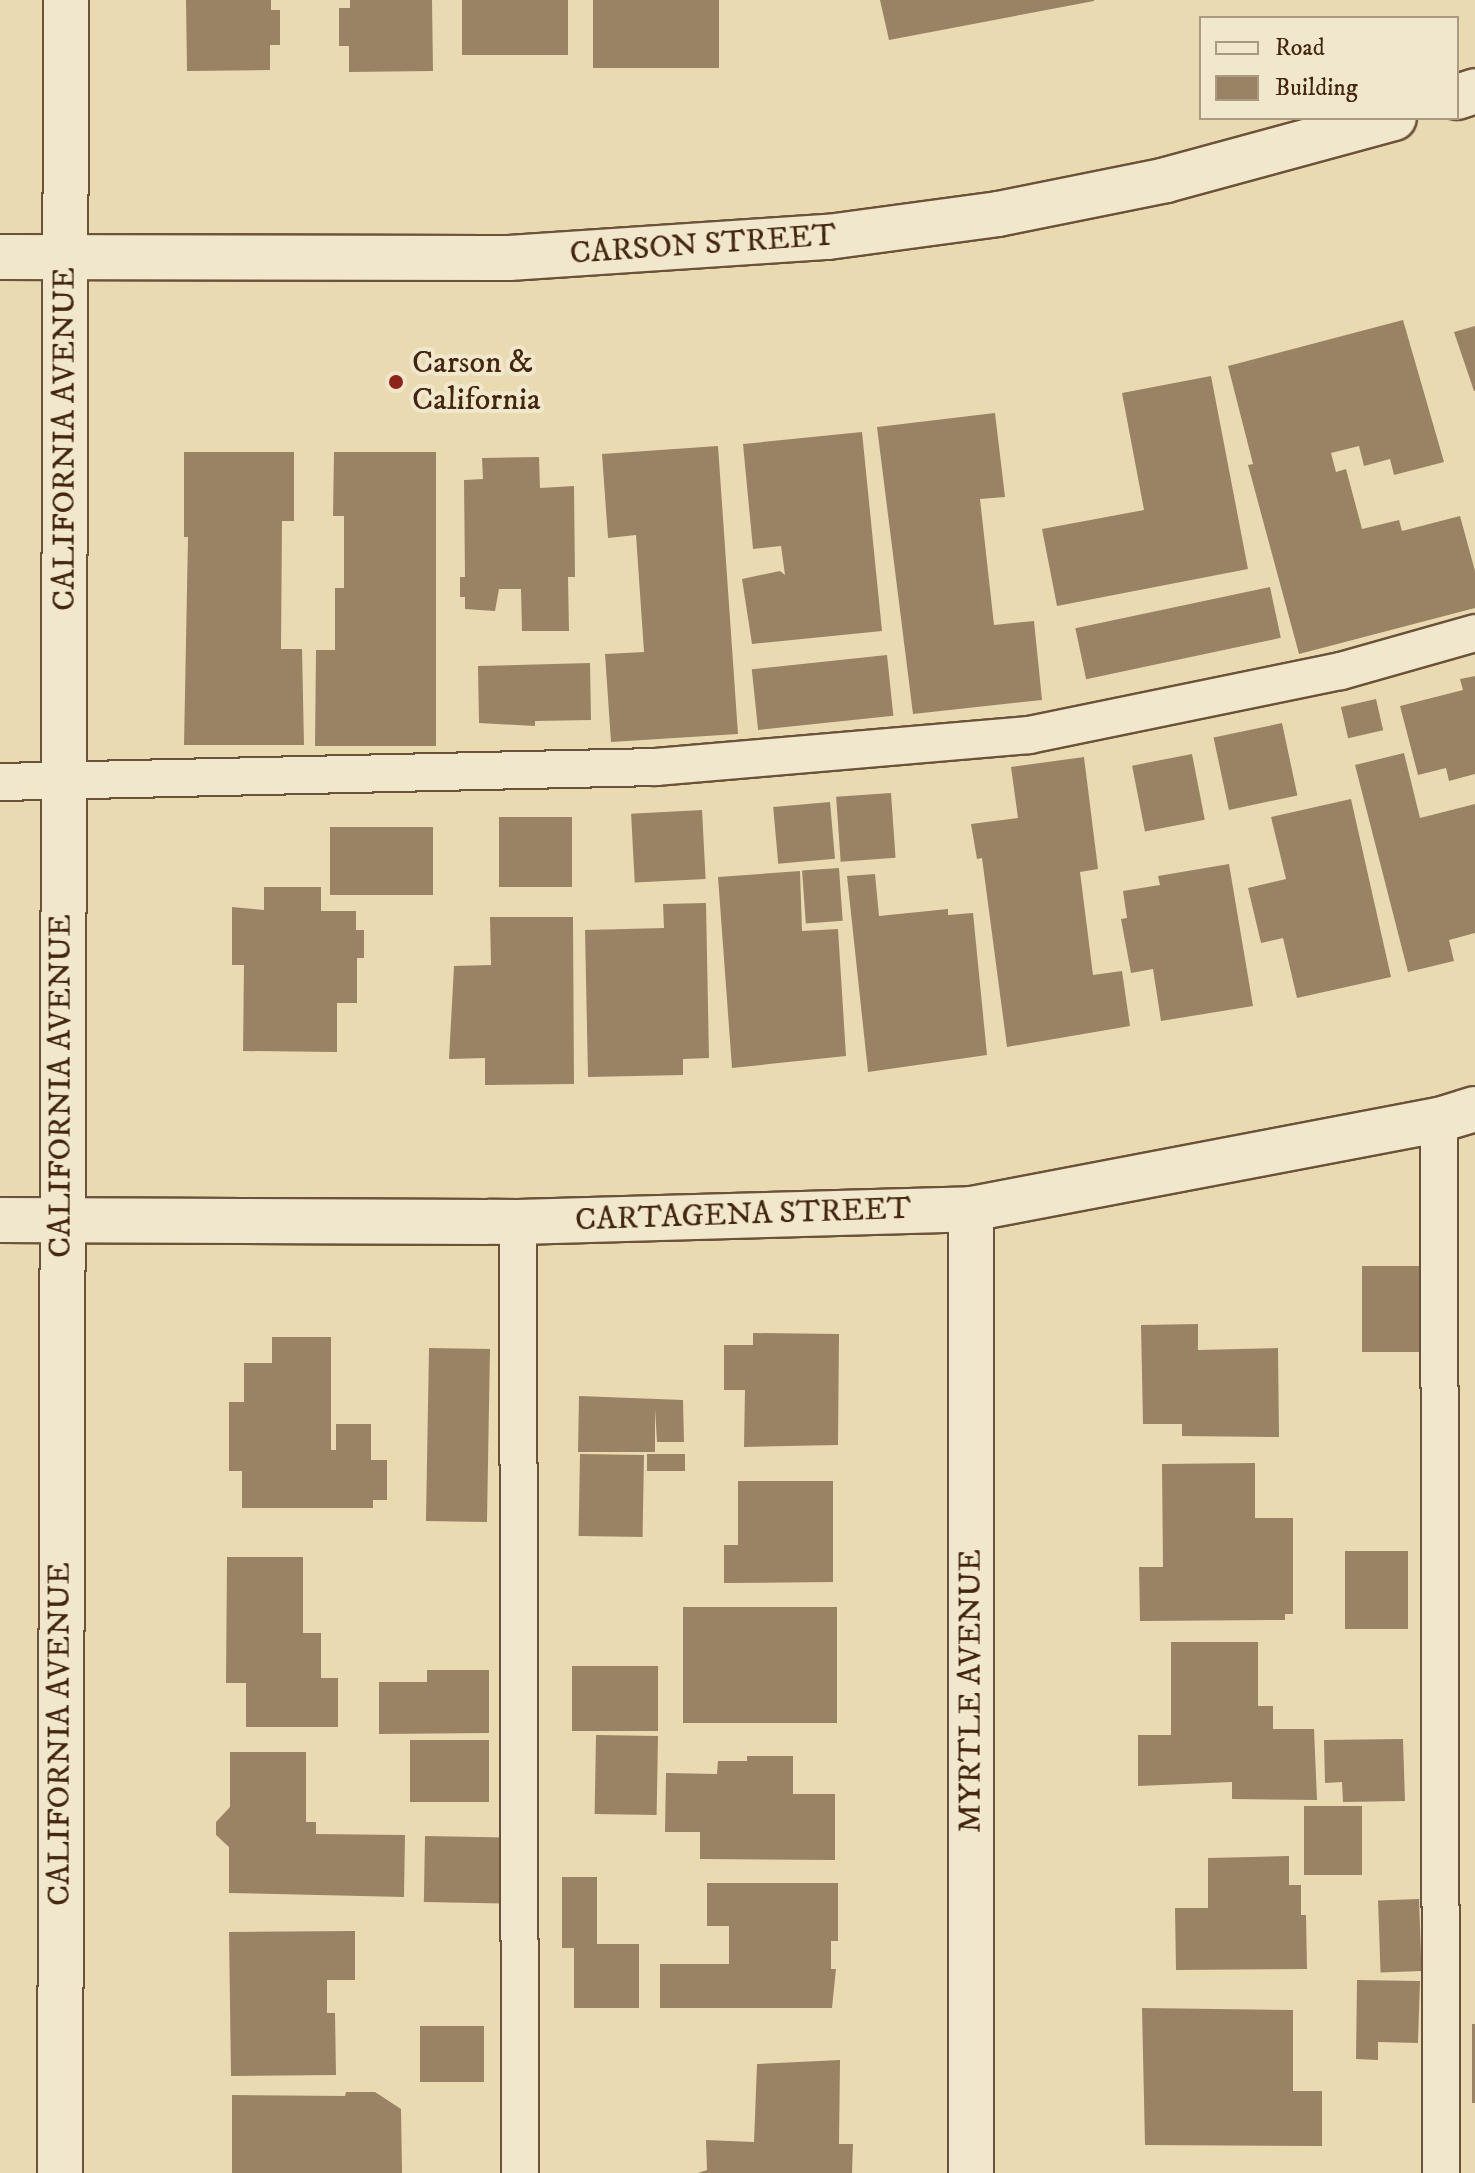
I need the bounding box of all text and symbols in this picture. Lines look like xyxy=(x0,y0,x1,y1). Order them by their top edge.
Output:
legend xyxy=(1199,16,1459,120)
text: Road xyxy=(1275,33,1325,63)
text: Building xyxy=(1275,73,1358,103)
street label: CARSON STREET xyxy=(568,217,838,273)
street label: CALIFORNIA AVENUE xyxy=(46,267,84,611)
place label: Carson & California xyxy=(412,345,541,420)
marker: Carson & California xyxy=(387,373,405,391)
street label: CALIFORNIA AVENUE xyxy=(42,914,80,1258)
street label: CARTAGENA STREET xyxy=(574,1190,912,1240)
street label: MYRTLE AVENUE xyxy=(952,1549,990,1833)
street label: CALIFORNIA AVENUE xyxy=(41,1562,79,1906)

